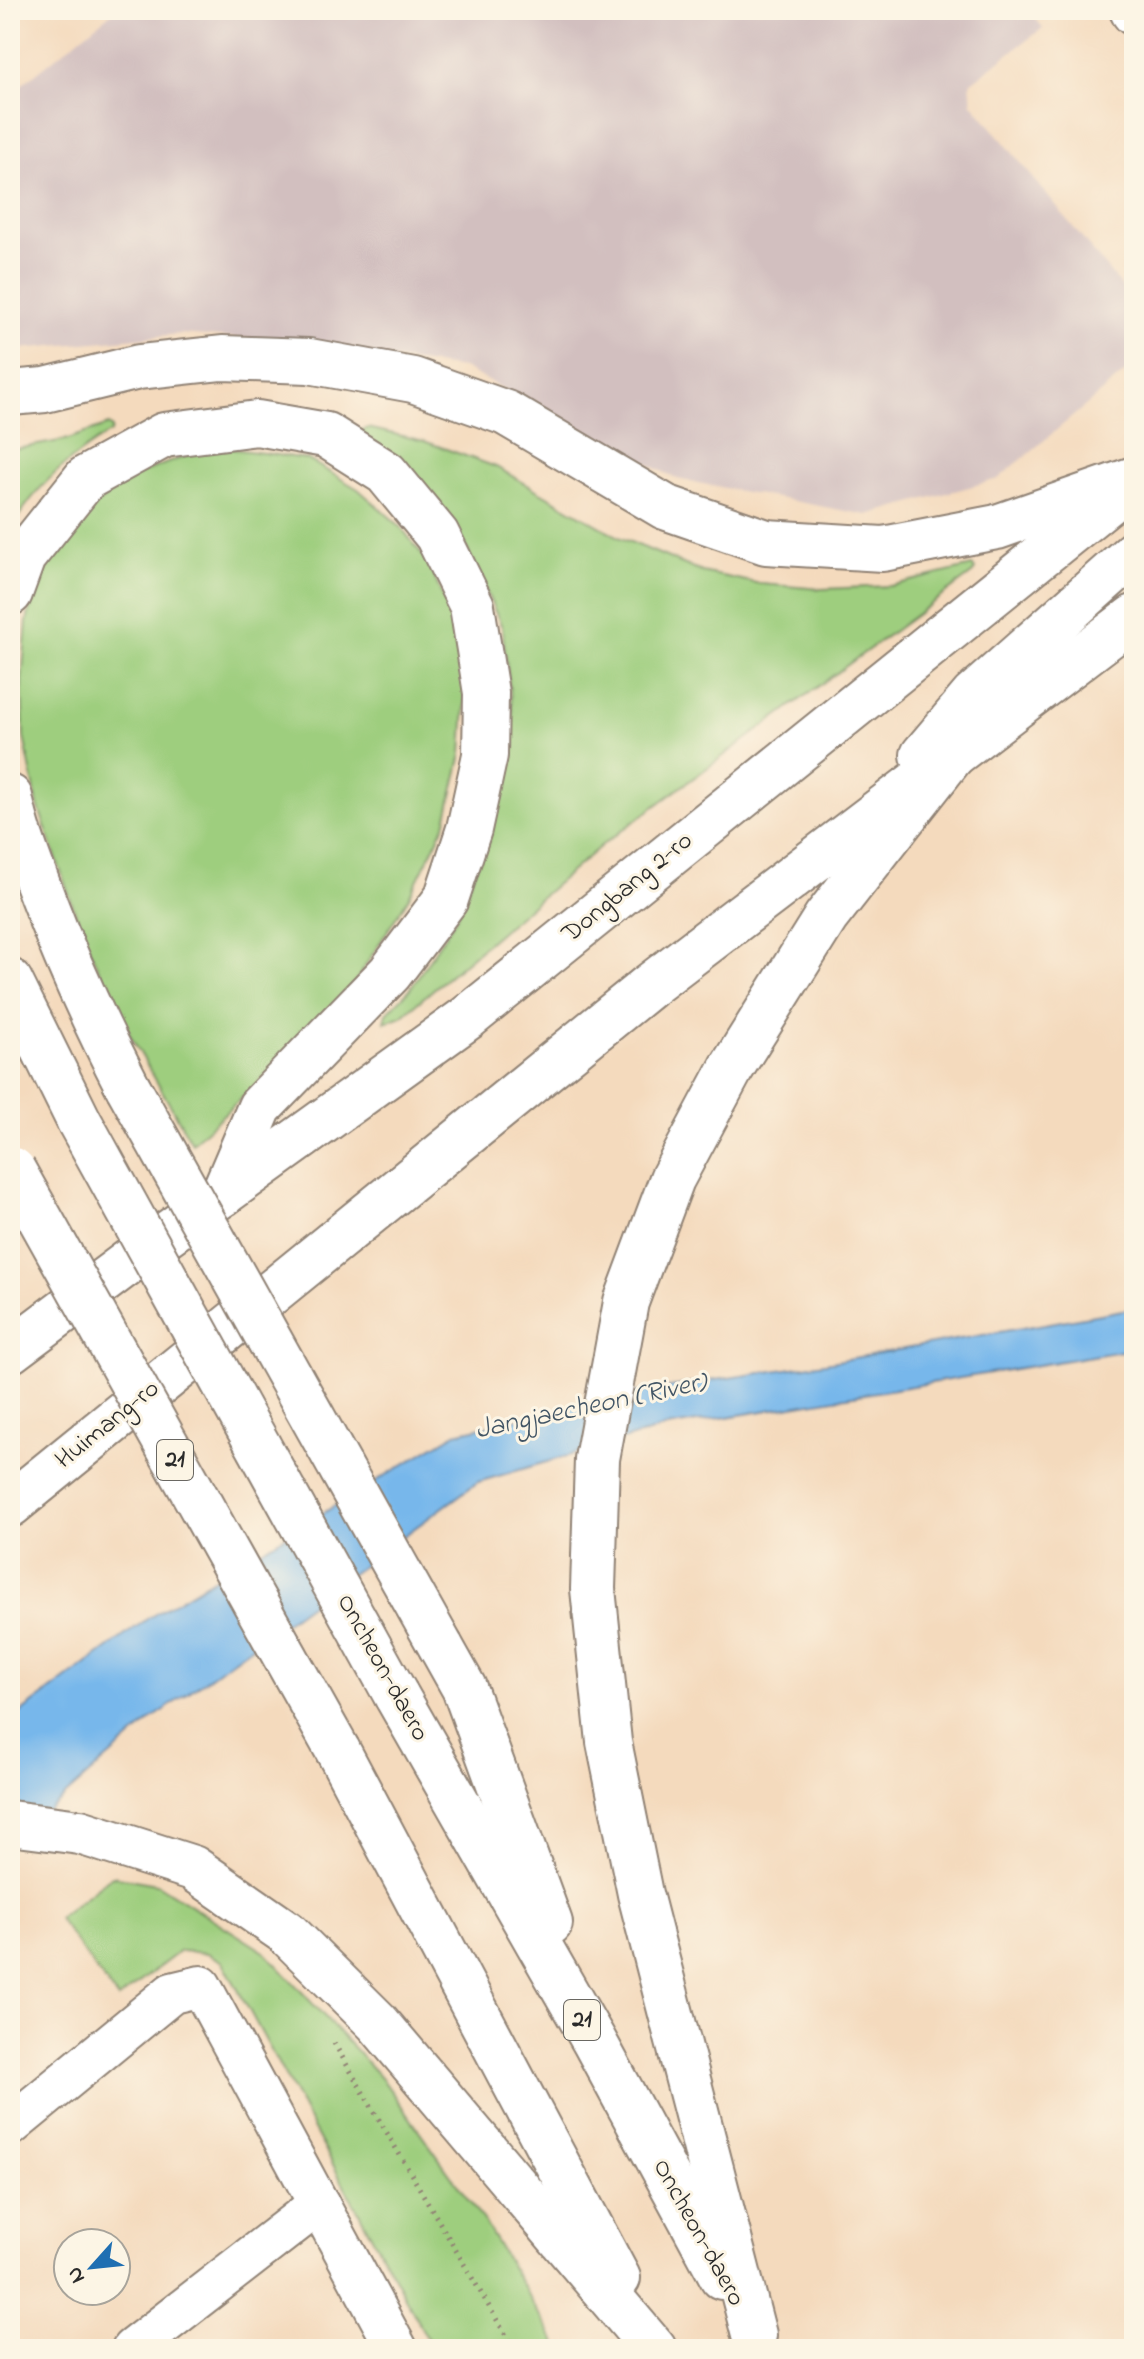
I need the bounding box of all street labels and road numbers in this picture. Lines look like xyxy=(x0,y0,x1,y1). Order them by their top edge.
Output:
street label: Dongbang 2-ro xyxy=(553,823,702,953)
street label: Huimang-ro xyxy=(48,1371,168,1479)
road number: 21 xyxy=(157,1440,193,1480)
street label: Oncheon-daero xyxy=(326,1587,438,1749)
road number: 21 xyxy=(564,2000,600,2040)
street label: Oncheon-daero xyxy=(642,2152,754,2314)

